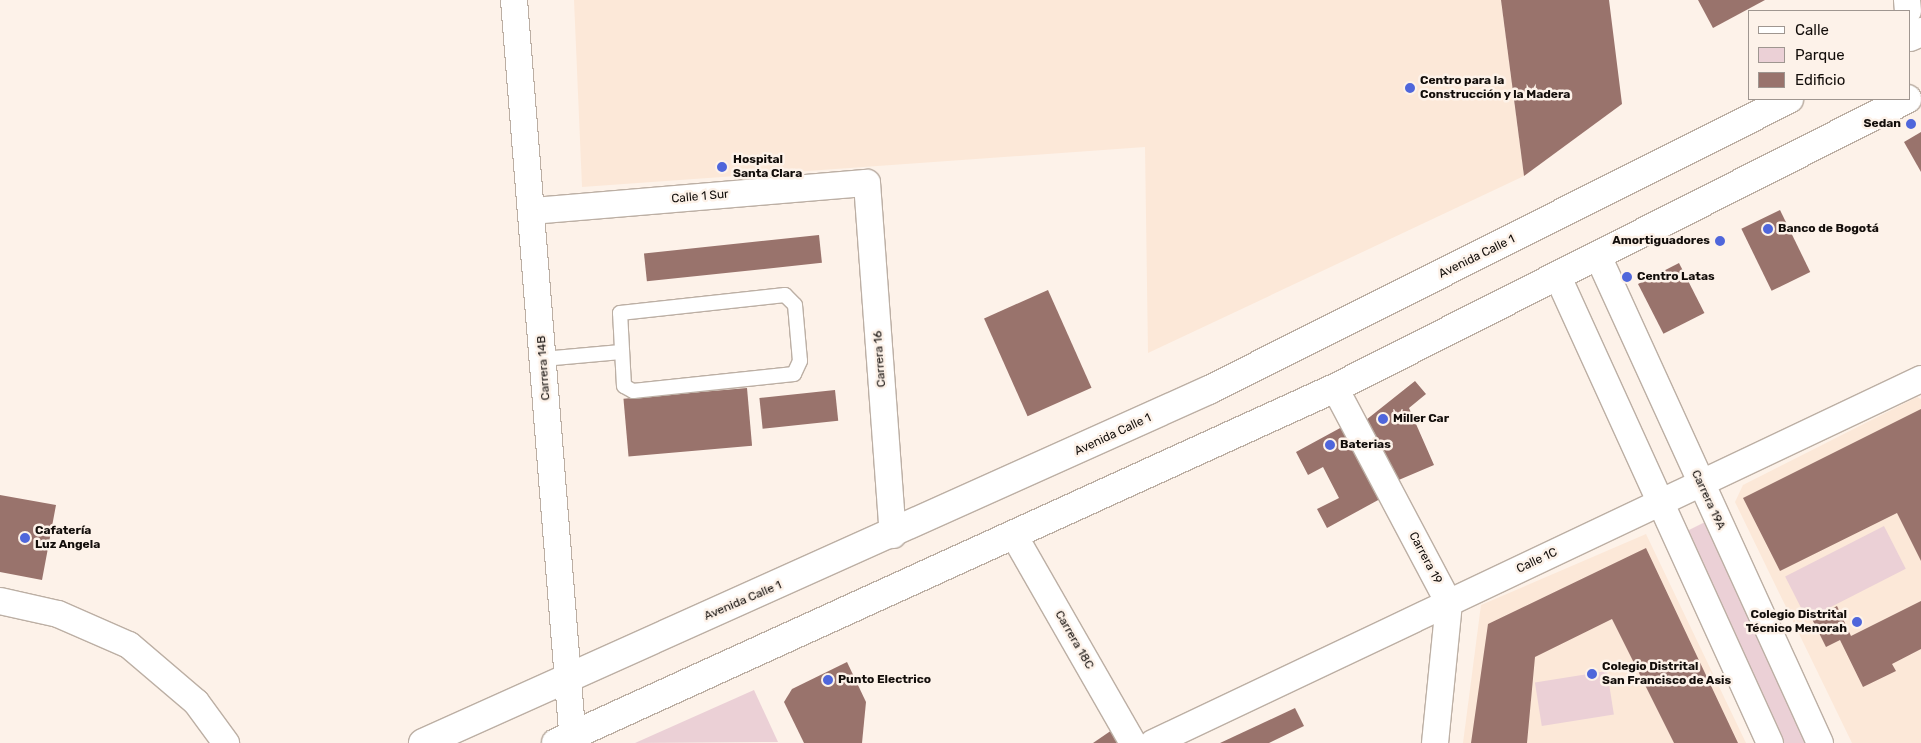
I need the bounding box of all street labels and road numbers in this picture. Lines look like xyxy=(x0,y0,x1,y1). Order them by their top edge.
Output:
street label: Calle 1 Sur xyxy=(671,187,729,207)
street label: Avenida Calle 1 xyxy=(1437,232,1517,282)
street label: Carrera 16 xyxy=(871,330,889,388)
street label: Carrera 14B xyxy=(535,335,553,401)
street label: Avenida Calle 1 xyxy=(1072,411,1154,459)
street label: Carrera 19A xyxy=(1688,468,1728,532)
street label: Carrera 19 xyxy=(1405,530,1445,586)
street label: Calle 1C xyxy=(1514,545,1560,577)
street label: Avenida Calle 1 xyxy=(702,578,784,624)
street label: Carrera 18C xyxy=(1051,608,1097,672)

